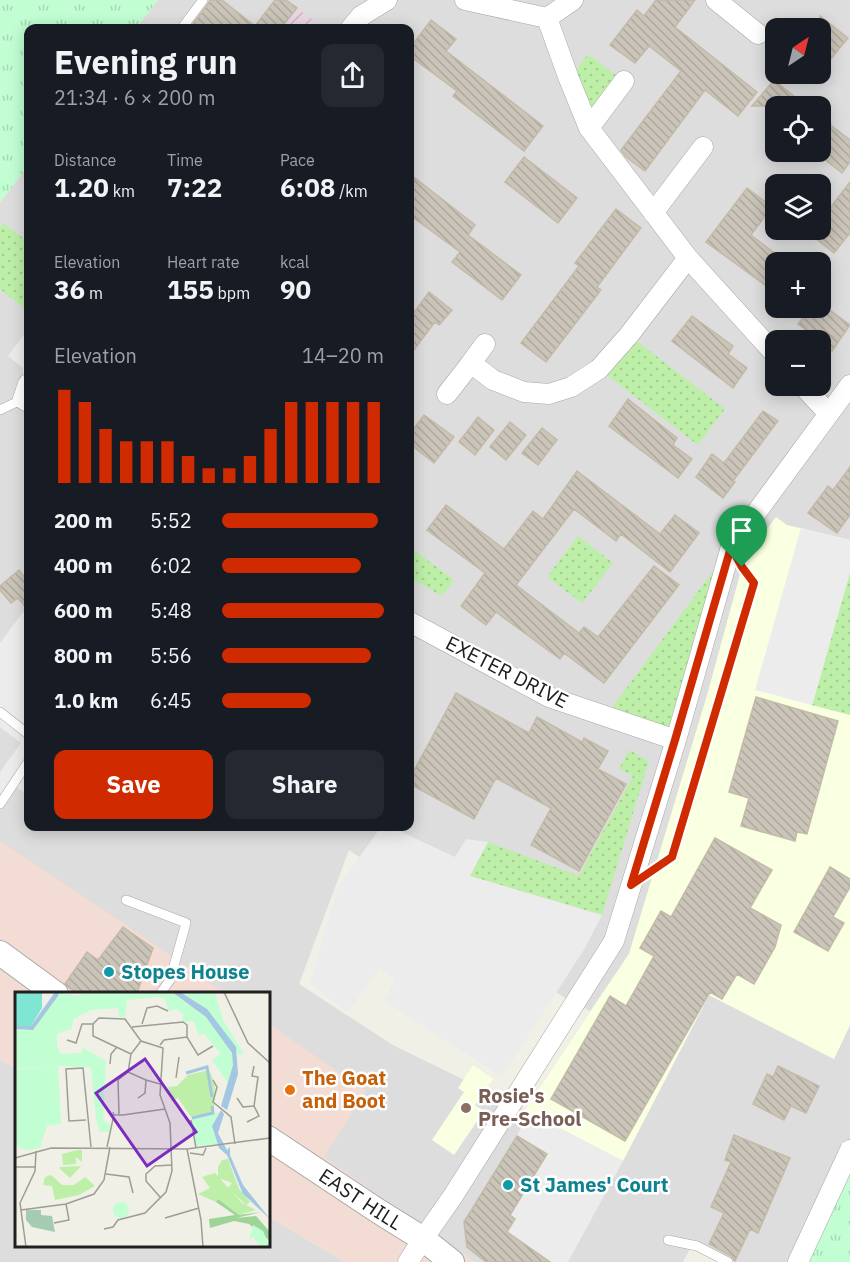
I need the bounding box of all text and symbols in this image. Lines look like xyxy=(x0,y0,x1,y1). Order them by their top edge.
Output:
north arrow xyxy=(765,18,831,84)
map controls xyxy=(765,18,831,396)
text: Evening run xyxy=(54,40,238,83)
button: share xyxy=(321,44,384,107)
text: 21:34 · 6 × 200 m xyxy=(54,84,215,111)
button: locate xyxy=(765,96,831,162)
text: Distance xyxy=(54,150,116,170)
text: Time xyxy=(167,150,203,170)
text: Pace xyxy=(280,150,315,170)
text: 1.20 xyxy=(54,170,109,204)
text: 7:22 xyxy=(167,170,222,204)
text: 6:08 xyxy=(280,170,335,204)
button: layers xyxy=(765,174,831,240)
text: km xyxy=(109,181,135,201)
text: /km xyxy=(335,181,368,201)
text: Elevation xyxy=(54,252,120,272)
text: Heart rate xyxy=(167,252,240,272)
text: kcal xyxy=(280,252,309,272)
button: + xyxy=(765,252,831,318)
text: 36 xyxy=(54,272,85,306)
text: 155 xyxy=(167,272,214,306)
text: 90 xyxy=(280,272,311,306)
text: m xyxy=(85,283,103,303)
text: bpm xyxy=(214,283,250,303)
button: − xyxy=(765,330,831,396)
text: Elevation xyxy=(54,342,137,369)
text: 14–20 m xyxy=(302,342,384,369)
pin xyxy=(716,505,767,567)
text: 200 m xyxy=(54,507,113,534)
text: 5:52 xyxy=(150,507,192,534)
icon: arrive xyxy=(725,514,758,547)
text: 400 m xyxy=(54,552,113,579)
text: 6:02 xyxy=(150,552,192,579)
text: 600 m xyxy=(54,597,113,624)
text: 5:48 xyxy=(150,597,192,624)
street label: EXETER DRIVE xyxy=(441,629,573,714)
text: 800 m xyxy=(54,642,113,669)
text: 5:56 xyxy=(150,642,192,669)
text: 1.0 km xyxy=(54,687,118,714)
text: 6:45 xyxy=(150,687,192,714)
button: Save xyxy=(54,750,213,819)
button: Share xyxy=(225,750,384,819)
place label: Stopes House xyxy=(121,958,249,985)
marker: Stopes House xyxy=(102,965,116,979)
inset map xyxy=(15,992,270,1247)
place label: The Goat and Boot xyxy=(302,1064,386,1114)
place label: Rosie's Pre-School xyxy=(478,1082,581,1132)
marker: The Goat and Boot xyxy=(283,1083,297,1097)
marker: Rosie's Pre-School xyxy=(459,1101,473,1115)
street label: EAST HILL xyxy=(314,1162,408,1236)
place label: St James' Court xyxy=(520,1171,668,1198)
marker: St James' Court xyxy=(501,1178,515,1192)

